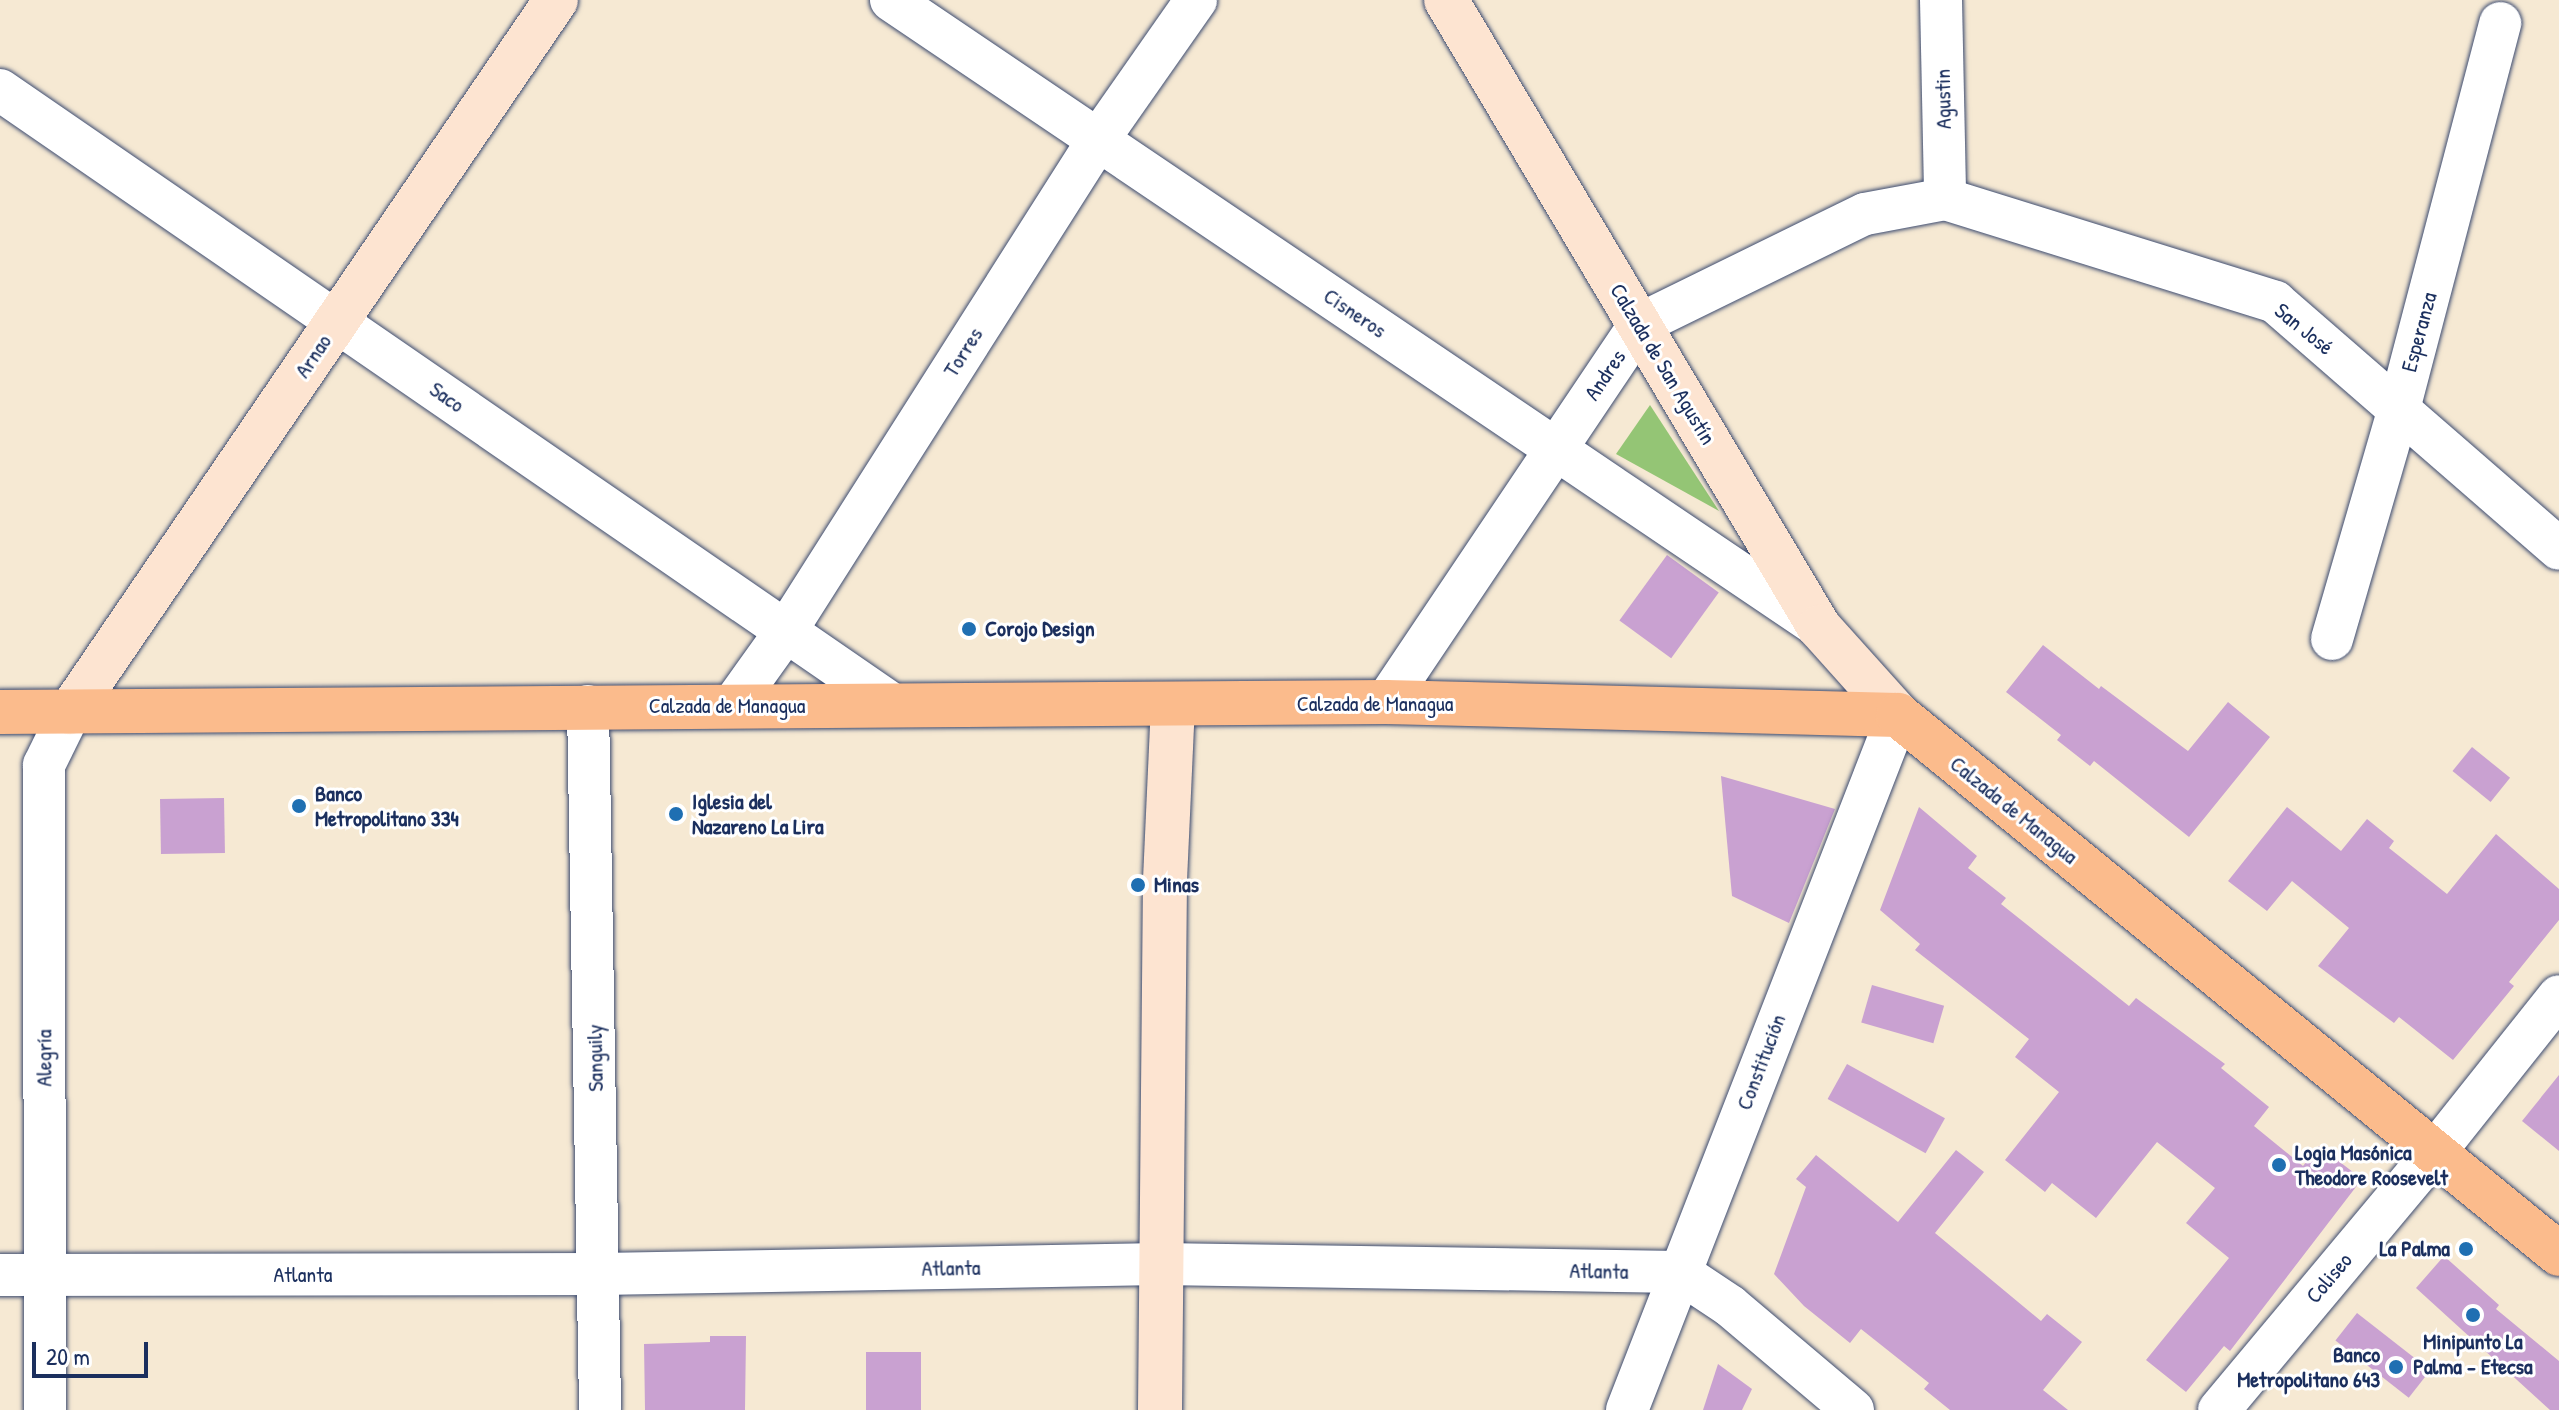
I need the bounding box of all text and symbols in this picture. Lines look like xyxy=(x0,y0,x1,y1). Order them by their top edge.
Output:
street label: Agustin xyxy=(1929,69,1957,129)
street label: Calzada de San Agustín xyxy=(1605,279,1721,449)
street label: Cisneros xyxy=(1319,282,1391,344)
street label: Esperanza xyxy=(2396,289,2442,375)
street label: San José xyxy=(2269,297,2339,361)
street label: Torres xyxy=(938,322,988,382)
street label: Arnao xyxy=(289,329,337,383)
street label: Andres xyxy=(1579,345,1631,405)
street label: Saco xyxy=(425,376,469,418)
place label: Corojo Design xyxy=(985,616,1095,642)
marker: Corojo Design xyxy=(960,620,978,638)
street label: Calzada de Managua xyxy=(1297,691,1453,717)
street label: Calzada de Managua xyxy=(649,693,805,719)
street label: Calzada de Managua xyxy=(1945,750,2083,870)
place label: Banco Metropolitano 334 xyxy=(315,780,459,832)
place label: Iglesia del Nazareno La Lira xyxy=(692,788,824,840)
marker: Banco Metropolitano 334 xyxy=(290,797,308,815)
marker: Iglesia del Nazareno La Lira xyxy=(667,805,685,823)
place label: Minas xyxy=(1154,872,1199,898)
marker: Minas xyxy=(1129,876,1147,894)
street label: Constitución xyxy=(1731,1010,1791,1114)
street label: Sanguily xyxy=(581,1024,609,1092)
street label: Alegría xyxy=(31,1029,57,1087)
place label: Logia Masónica Theodore Roosevelt xyxy=(2295,1139,2448,1190)
marker: Logia Masónica Theodore Roosevelt xyxy=(2270,1156,2288,1174)
place label: La Palma xyxy=(2379,1236,2450,1262)
marker: La Palma xyxy=(2457,1240,2475,1258)
street label: Coliseo xyxy=(2300,1247,2358,1309)
street label: Atlanta xyxy=(921,1254,981,1282)
street label: Atlanta xyxy=(1569,1257,1629,1285)
street label: Atlanta xyxy=(274,1262,332,1288)
marker: Minipunto La Palma - Etecsa xyxy=(2464,1306,2482,1324)
scale bar xyxy=(36,1326,152,1376)
place label: Minipunto La Palma - Etecsa xyxy=(2413,1328,2533,1380)
text: 20 m xyxy=(46,1340,90,1372)
place label: Banco Metropolitano 643 xyxy=(2237,1341,2380,1392)
marker: Banco Metropolitano 643 xyxy=(2387,1358,2405,1376)

